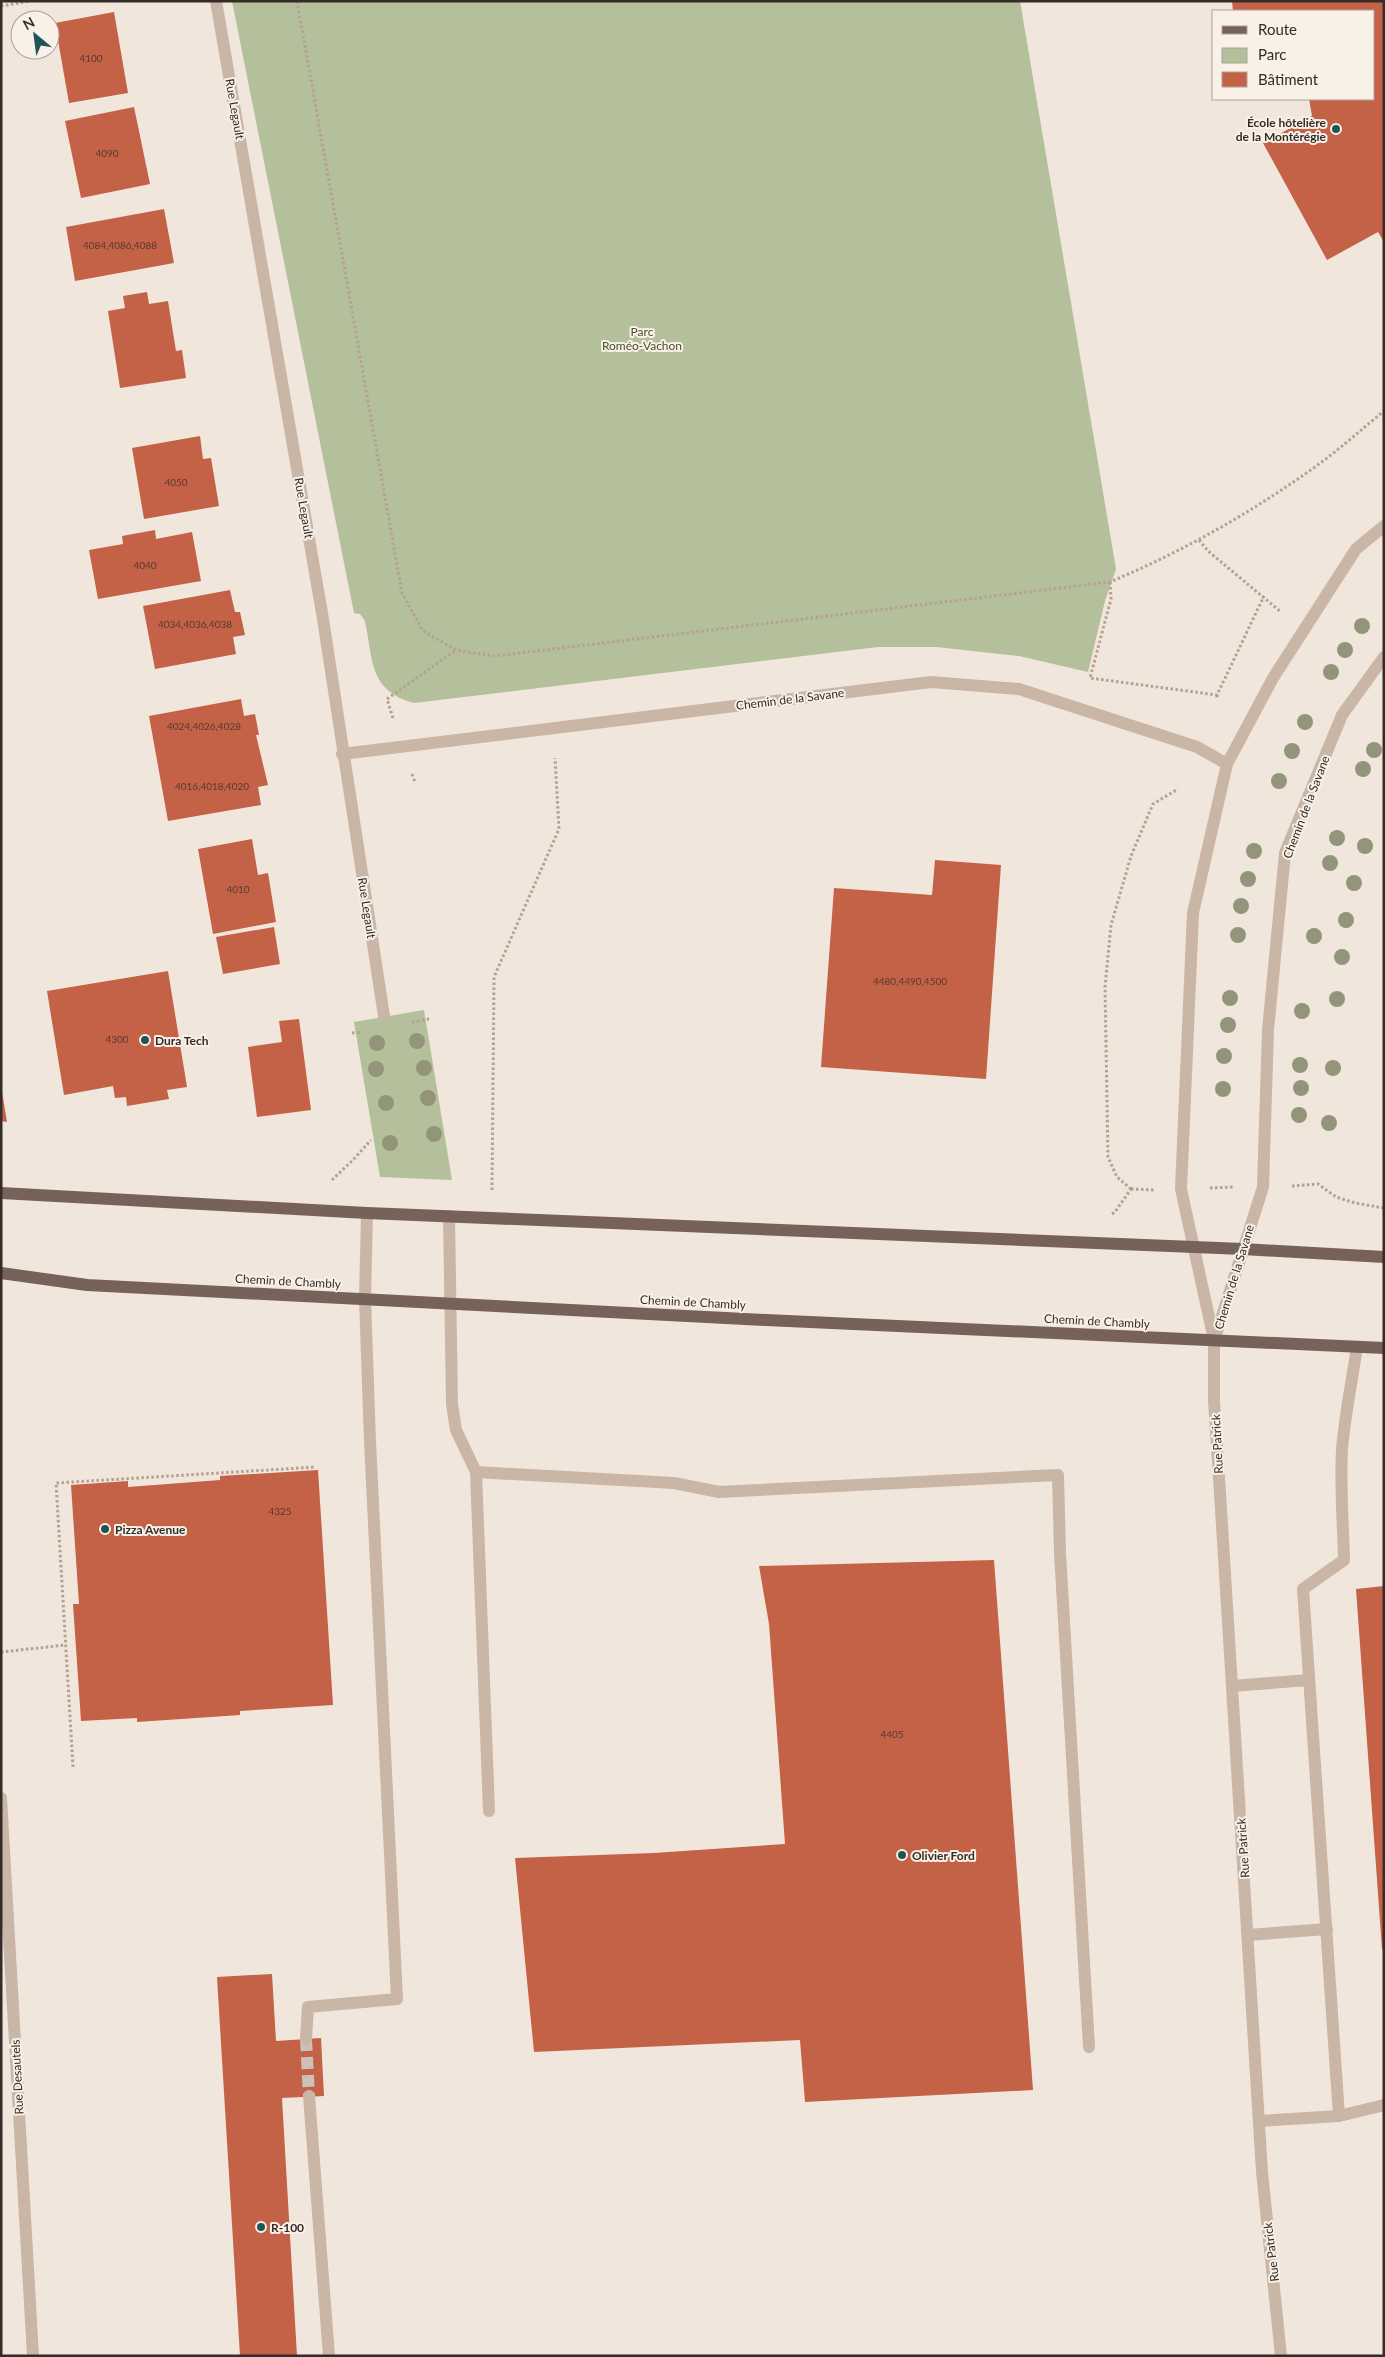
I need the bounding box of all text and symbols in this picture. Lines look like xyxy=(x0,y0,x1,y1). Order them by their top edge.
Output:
north arrow xyxy=(10,10,60,60)
legend xyxy=(1212,10,1375,100)
text: N xyxy=(20,13,37,33)
text: Route xyxy=(1258,20,1297,38)
text: Parc xyxy=(1258,45,1287,63)
house number: 4100 xyxy=(79,52,103,64)
text: Bâtiment xyxy=(1258,70,1319,88)
street label: Rue Legault xyxy=(222,77,248,141)
place label: École hôtelière de la Montérégie xyxy=(1236,115,1327,144)
marker: École hôtelière de la Montérégie xyxy=(1330,123,1342,135)
house number: 4090 xyxy=(95,147,119,159)
house number: 4084,4086,4088 xyxy=(83,239,157,251)
park label: Parc Roméo-Vachon xyxy=(602,324,682,353)
house number: 4050 xyxy=(164,476,188,488)
street label: Rue Legault xyxy=(291,476,317,540)
house number: 4040 xyxy=(133,559,157,571)
house number: 4034,4036,4038 xyxy=(158,618,232,630)
street label: Chemin de la Savane xyxy=(735,685,845,713)
house number: 4024,4026,4028 xyxy=(167,720,241,732)
street label: Chemin de la Savane xyxy=(1279,753,1333,861)
house number: 4016,4018,4020 xyxy=(175,780,249,792)
street label: Rue Legault xyxy=(355,876,379,940)
house number: 4010 xyxy=(226,883,250,895)
house number: 4480,4490,4500 xyxy=(873,975,947,987)
house number: 4300 xyxy=(105,1033,129,1045)
place label: Dura Tech xyxy=(155,1033,209,1048)
marker: Dura Tech xyxy=(139,1034,151,1046)
street label: Chemin de la Savane xyxy=(1211,1223,1257,1331)
street label: Chemin de Chambly xyxy=(235,1271,342,1291)
street label: Chemin de Chambly xyxy=(640,1292,747,1312)
street label: Chemin de Chambly xyxy=(1044,1311,1151,1331)
street label: Rue Patrick xyxy=(1208,1413,1226,1474)
house number: 4325 xyxy=(268,1505,292,1517)
place label: Pizza Avenue xyxy=(115,1522,186,1537)
marker: Pizza Avenue xyxy=(99,1523,111,1535)
house number: 4405 xyxy=(880,1728,904,1740)
street label: Rue Patrick xyxy=(1233,1817,1253,1878)
place label: Olivier Ford xyxy=(912,1848,975,1863)
marker: Olivier Ford xyxy=(896,1849,908,1861)
street label: Rue Desautels xyxy=(8,2039,26,2115)
place label: R-100 xyxy=(271,2220,304,2235)
marker: R-100 xyxy=(255,2221,267,2233)
street label: Rue Patrick xyxy=(1260,2221,1282,2283)

